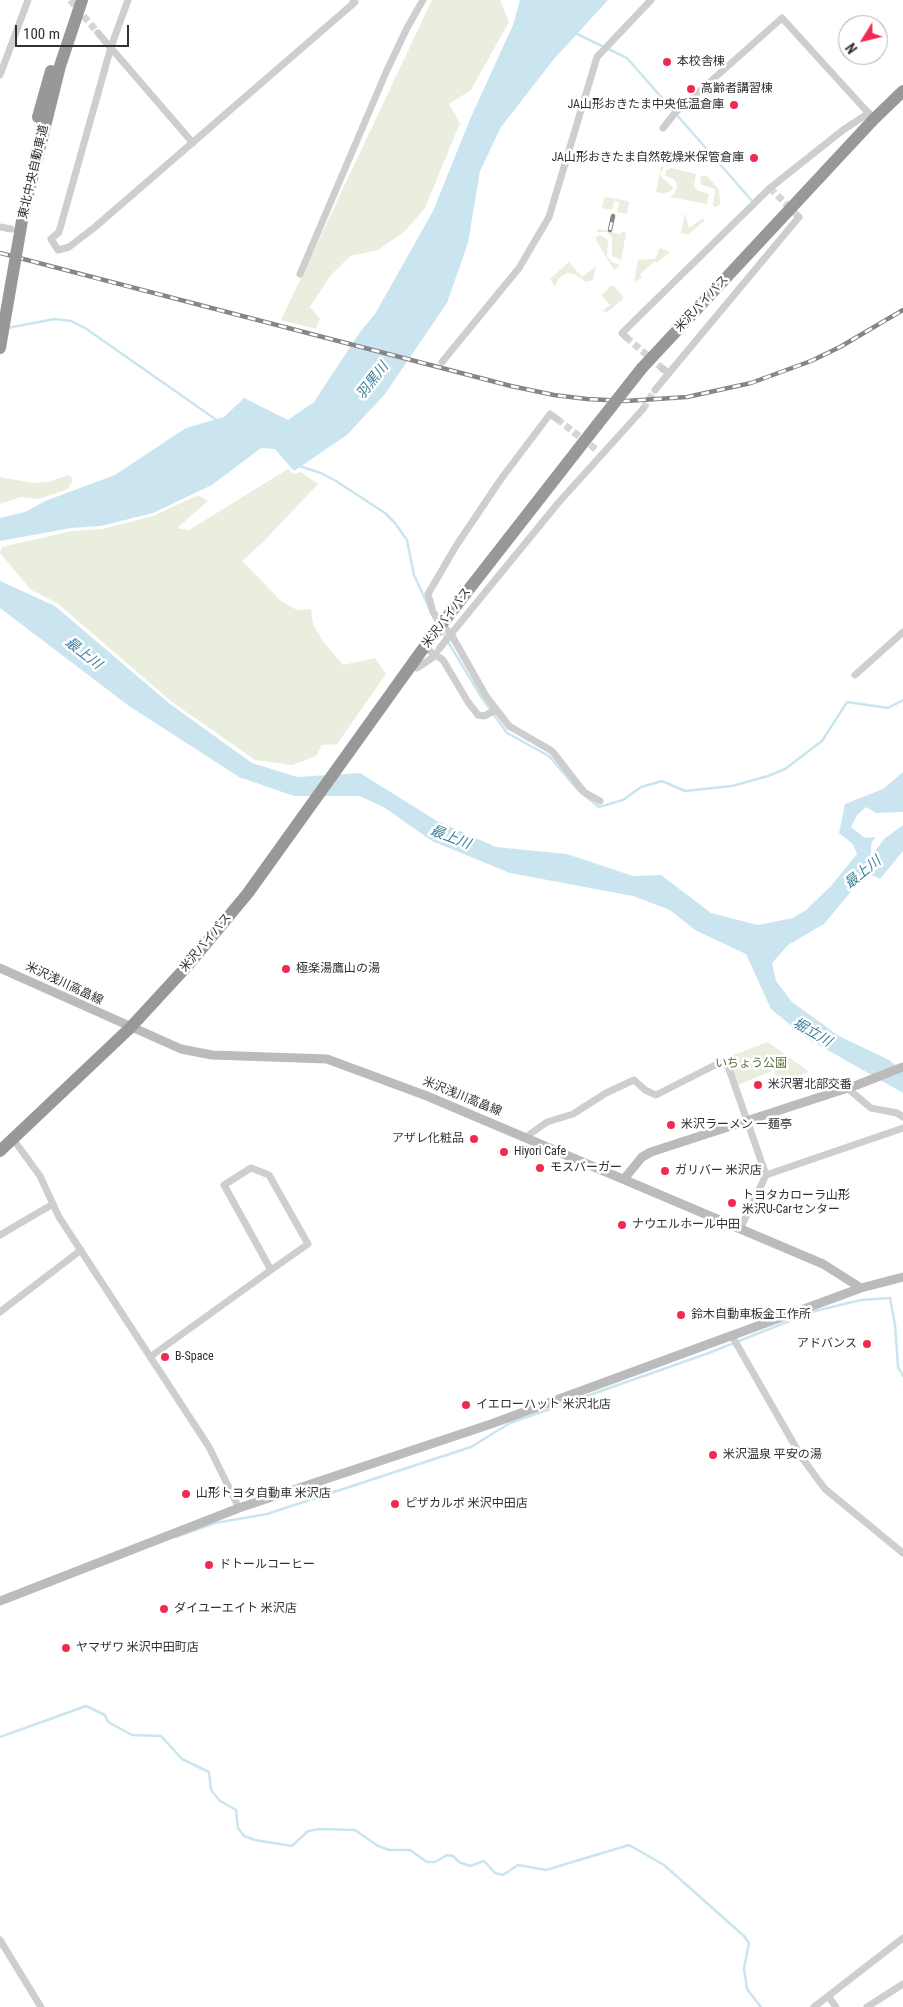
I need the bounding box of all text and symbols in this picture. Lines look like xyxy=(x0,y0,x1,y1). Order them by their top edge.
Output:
scale bar xyxy=(18,15,131,47)
north arrow xyxy=(838,15,888,65)
text: 100 m xyxy=(23,25,60,43)
text: N xyxy=(843,40,861,56)
place label: 本校舎棟 xyxy=(677,55,725,69)
marker: 本校舎棟 xyxy=(661,56,673,68)
place label: 高齢者講習棟 xyxy=(701,82,773,96)
marker: 高齢者講習棟 xyxy=(685,83,697,95)
place label: JA山形おきたま中央低温倉庫 xyxy=(567,98,724,112)
marker: JA山形おきたま中央低温倉庫 xyxy=(728,99,740,111)
street label: 東北中央自動車道 xyxy=(16,124,52,220)
place label: JA山形おきたま自然乾燥米保管倉庫 xyxy=(551,151,744,165)
marker: JA山形おきたま自然乾燥米保管倉庫 xyxy=(748,152,760,164)
street label: 米沢バイパス xyxy=(672,273,732,335)
water label: 羽黒川 xyxy=(353,359,393,403)
street label: 米沢バイパス xyxy=(420,585,474,651)
water label: 最上川 xyxy=(61,634,105,674)
water label: 最上川 xyxy=(427,823,473,853)
water label: 最上川 xyxy=(841,853,885,893)
street label: 米沢バイパス xyxy=(177,911,235,975)
street label: 米沢浅川高畠線 xyxy=(23,960,105,1008)
place label: 極楽湯鷹山の湯 xyxy=(296,962,380,976)
marker: 極楽湯鷹山の湯 xyxy=(280,963,292,975)
water label: 堀立川 xyxy=(790,1015,834,1051)
park label: いちょう公園 xyxy=(715,1057,787,1071)
street label: 米沢浅川高畠線 xyxy=(420,1075,504,1119)
place label: 米沢署北部交番 xyxy=(768,1078,852,1092)
marker: 米沢署北部交番 xyxy=(752,1079,764,1091)
place label: 米沢ラーメン 一麺亭 xyxy=(681,1118,792,1132)
marker: 米沢ラーメン 一麺亭 xyxy=(665,1119,677,1131)
place label: アザレ化粧品 xyxy=(392,1132,464,1146)
marker: アザレ化粧品 xyxy=(468,1133,480,1145)
place label: Hiyori Cafe xyxy=(514,1145,566,1159)
marker: Hiyori Cafe xyxy=(498,1146,510,1158)
place label: モスバーガー xyxy=(550,1161,622,1175)
marker: モスバーガー xyxy=(534,1162,546,1174)
place label: ガリバー 米沢店 xyxy=(675,1164,762,1178)
marker: ガリバー 米沢店 xyxy=(659,1165,671,1177)
place label: トヨタカローラ山形 米沢U-Carセンター xyxy=(742,1189,850,1217)
marker: トヨタカローラ山形 米沢U-Carセンター xyxy=(726,1197,738,1209)
place label: ナウエルホール中田 xyxy=(632,1218,740,1232)
marker: ナウエルホール中田 xyxy=(616,1219,628,1231)
place label: 鈴木自動車板金工作所 xyxy=(691,1308,811,1322)
marker: 鈴木自動車板金工作所 xyxy=(675,1309,687,1321)
place label: アドバンス xyxy=(797,1337,857,1351)
marker: アドバンス xyxy=(861,1338,873,1350)
place label: B-Space xyxy=(175,1350,214,1364)
marker: B-Space xyxy=(159,1351,171,1363)
place label: イエローハット 米沢北店 xyxy=(476,1398,611,1412)
marker: イエローハット 米沢北店 xyxy=(460,1399,472,1411)
place label: 米沢温泉 平安の湯 xyxy=(723,1448,822,1462)
marker: 米沢温泉 平安の湯 xyxy=(707,1449,719,1461)
place label: 山形トヨタ自動車 米沢店 xyxy=(196,1487,331,1501)
marker: 山形トヨタ自動車 米沢店 xyxy=(180,1488,192,1500)
place label: ピザカルポ 米沢中田店 xyxy=(405,1497,528,1511)
marker: ピザカルポ 米沢中田店 xyxy=(389,1498,401,1510)
place label: ドトールコーヒー xyxy=(219,1558,315,1572)
marker: ドトールコーヒー xyxy=(203,1559,215,1571)
place label: ダイユーエイト 米沢店 xyxy=(174,1602,297,1616)
marker: ダイユーエイト 米沢店 xyxy=(158,1603,170,1615)
place label: ヤマザワ 米沢中田町店 xyxy=(76,1641,199,1655)
marker: ヤマザワ 米沢中田町店 xyxy=(60,1642,72,1654)

